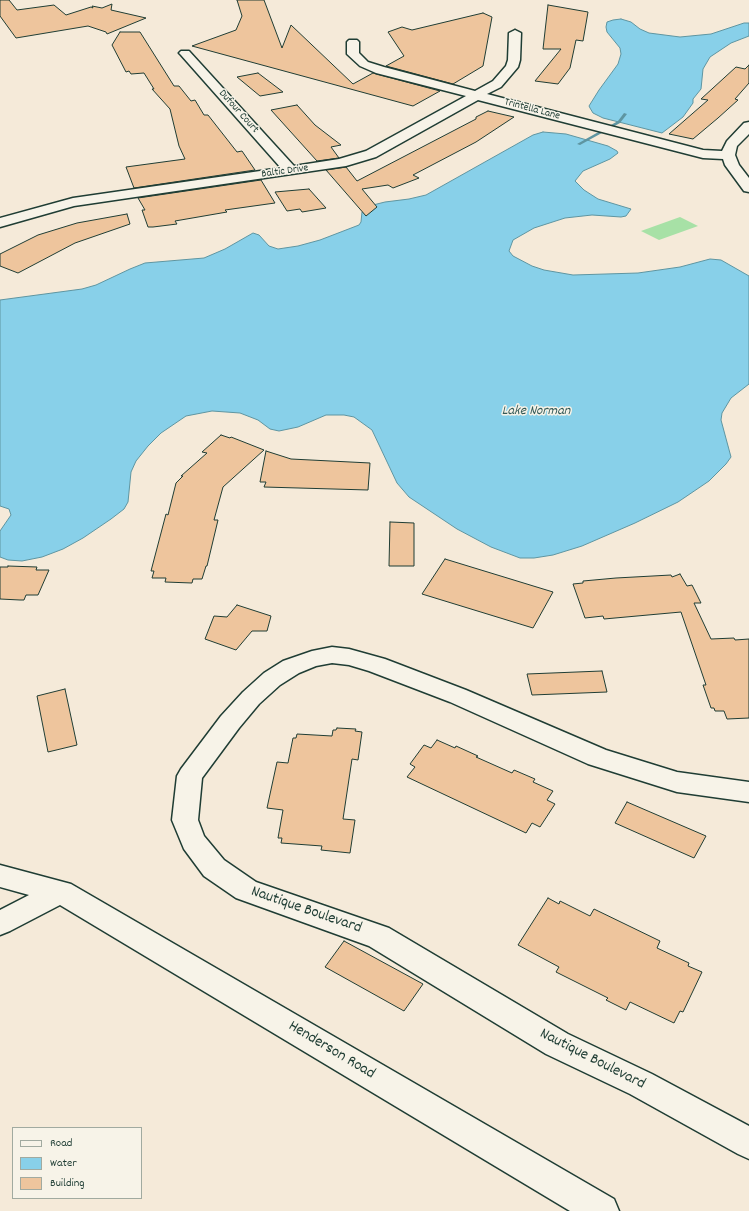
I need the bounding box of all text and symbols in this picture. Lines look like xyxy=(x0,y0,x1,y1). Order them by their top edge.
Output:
street label: Dufour Court xyxy=(215,88,261,136)
street label: Trintella Lane xyxy=(503,96,561,124)
street label: Baltic Drive xyxy=(261,162,309,182)
water label: Lake Norman xyxy=(502,404,570,420)
street label: Nautique Boulevard xyxy=(248,883,364,939)
street label: Henderson Road xyxy=(284,1018,378,1084)
street label: Nautique Boulevard xyxy=(536,1025,648,1095)
legend xyxy=(12,1127,142,1199)
text: Road xyxy=(50,1135,72,1152)
text: Water xyxy=(50,1155,77,1172)
text: Building xyxy=(50,1175,85,1192)

